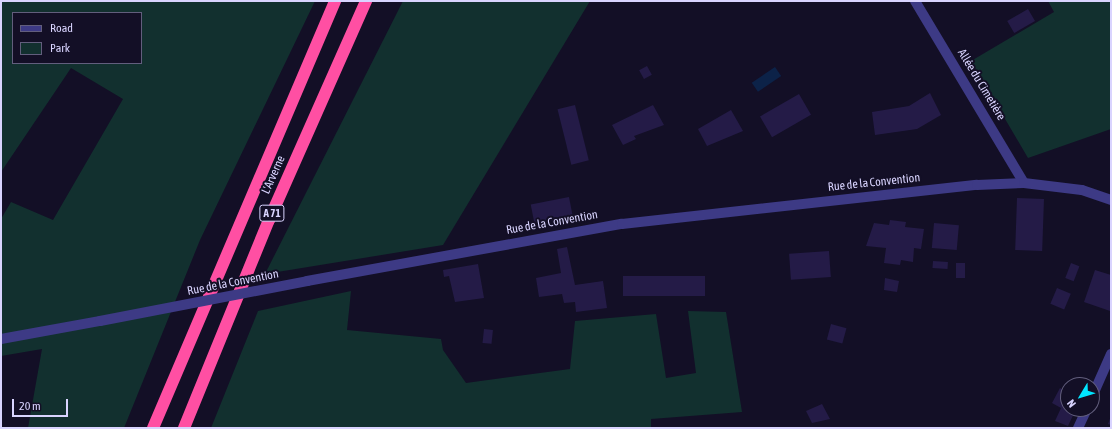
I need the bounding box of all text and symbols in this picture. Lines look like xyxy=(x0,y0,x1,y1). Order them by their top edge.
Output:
legend xyxy=(12,12,142,64)
text: Road xyxy=(50,21,73,35)
text: Park xyxy=(50,41,70,55)
street label: Allée du Cimetière xyxy=(954,47,1008,123)
street label: L'Arverne xyxy=(259,154,289,196)
street label: Rue de la Convention xyxy=(827,171,921,195)
road number: A 71 xyxy=(259,204,285,222)
street label: Rue de la Convention xyxy=(505,208,599,238)
street label: Rue de la Convention xyxy=(186,267,280,299)
north arrow xyxy=(1060,377,1100,417)
scale bar xyxy=(14,391,70,417)
text: N xyxy=(1065,398,1078,410)
text: 20 m xyxy=(19,399,41,413)

